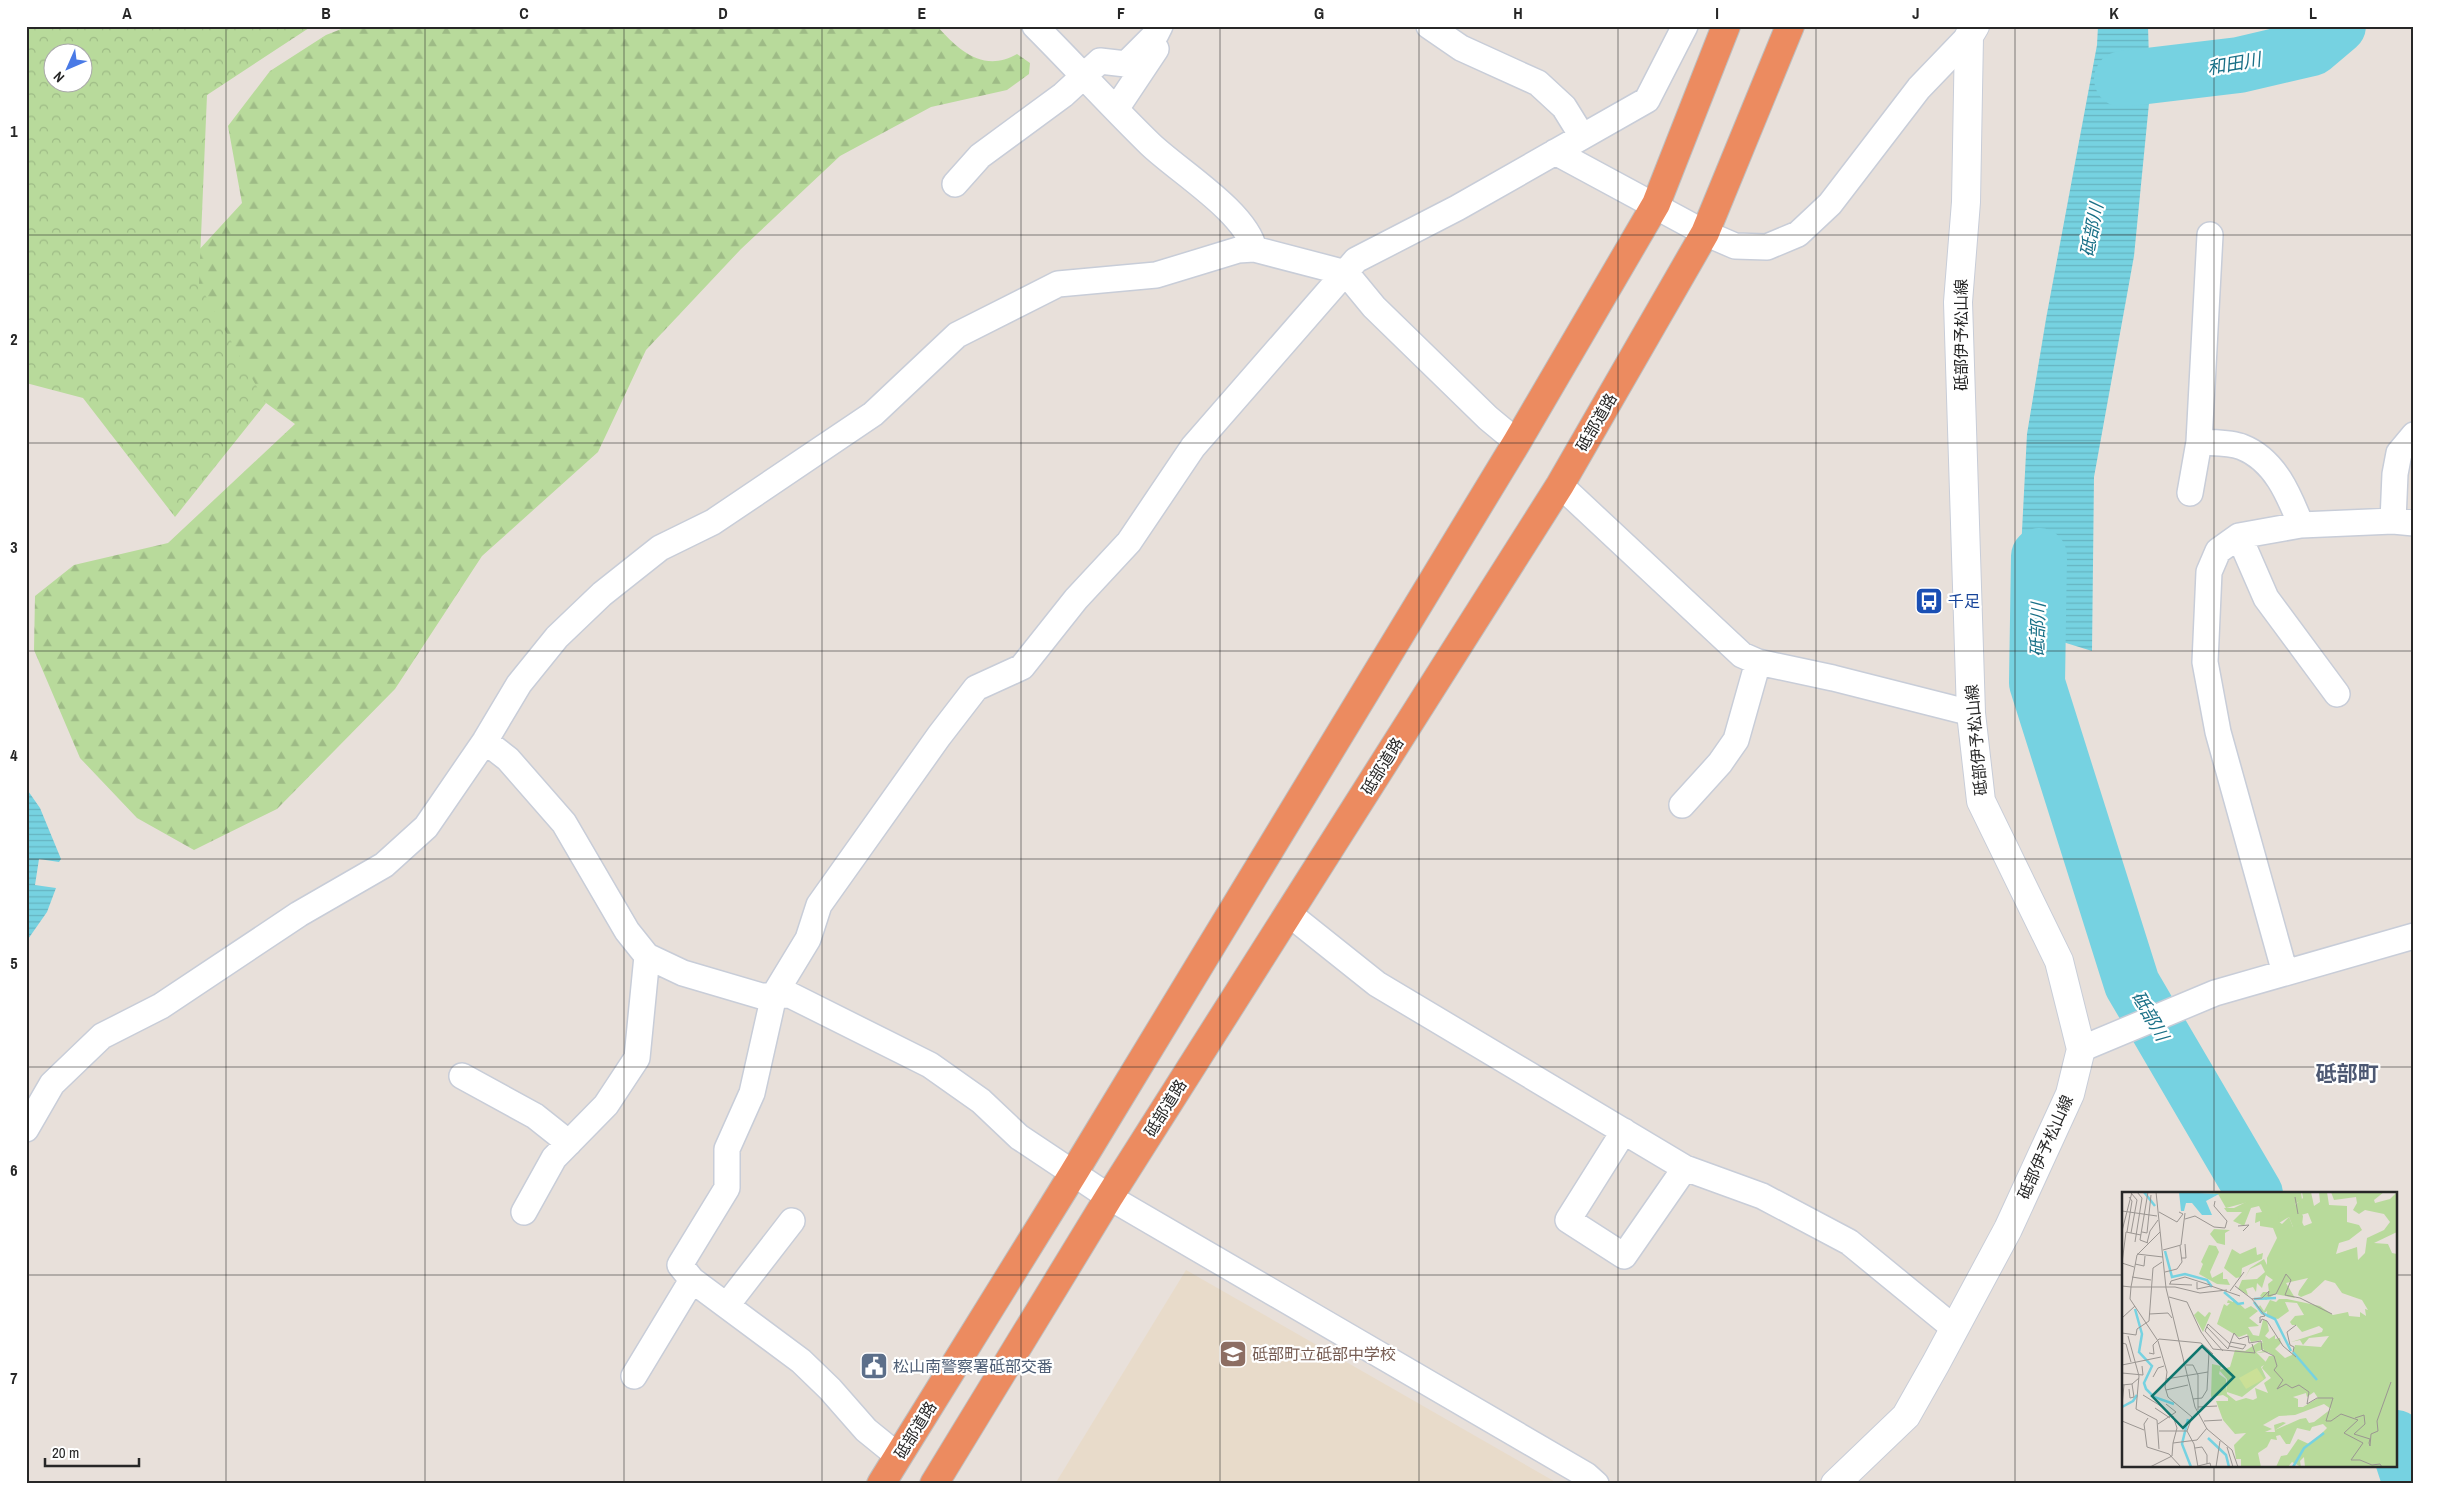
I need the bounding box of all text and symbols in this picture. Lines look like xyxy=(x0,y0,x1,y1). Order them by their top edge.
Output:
text: A xyxy=(122,2,132,24)
text: B xyxy=(321,2,331,24)
text: C xyxy=(519,2,529,24)
text: D xyxy=(718,2,728,24)
text: E xyxy=(918,2,927,24)
text: F xyxy=(1117,2,1125,24)
text: G xyxy=(1314,2,1324,24)
text: H xyxy=(1513,2,1523,24)
text: I xyxy=(1715,2,1719,24)
text: J xyxy=(1912,2,1920,24)
text: K xyxy=(2109,2,2119,24)
text: L xyxy=(2309,2,2317,24)
north arrow xyxy=(42,42,92,92)
water label: 和田川 xyxy=(2205,46,2265,81)
text: N xyxy=(50,68,68,86)
text: 1 xyxy=(10,120,18,142)
water label: 砥部川 xyxy=(2074,199,2109,259)
street label: 砥部伊予松山線 xyxy=(1950,279,1972,391)
text: 2 xyxy=(10,328,18,350)
street label: 砥部道路 xyxy=(1570,389,1622,455)
text: 3 xyxy=(10,536,18,558)
bus stop icon: 千足 xyxy=(1914,586,1944,616)
place label: 千足 xyxy=(1948,590,1980,612)
water label: 砥部川 xyxy=(2025,601,2051,657)
street label: 砥部伊予松山線 xyxy=(1960,683,1992,797)
street label: 砥部道路 xyxy=(1356,733,1408,799)
text: 4 xyxy=(10,744,18,766)
text: 5 xyxy=(10,952,18,974)
water label: 砥部川 xyxy=(2126,986,2176,1047)
district label: 砥部町 xyxy=(2316,1059,2379,1088)
street label: 砥部道路 xyxy=(1139,1075,1191,1141)
street label: 砥部伊予松山線 xyxy=(2012,1091,2078,1203)
text: 6 xyxy=(10,1159,18,1181)
inset map xyxy=(2122,1192,2398,1468)
school or university icon: 砥部町立砥部中学校 xyxy=(1218,1339,1248,1369)
place label: 砥部町立砥部中学校 xyxy=(1252,1343,1396,1365)
public building icon: 松山南警察署砥部交番 xyxy=(859,1351,889,1381)
place label: 松山南警察署砥部交番 xyxy=(893,1355,1053,1377)
text: 7 xyxy=(10,1367,18,1389)
street label: 砥部道路 xyxy=(889,1397,941,1463)
scale bar xyxy=(45,1435,139,1467)
text: 20 m xyxy=(52,1442,79,1463)

